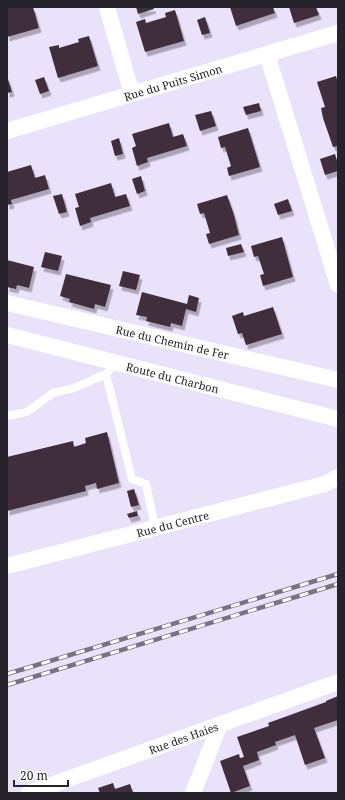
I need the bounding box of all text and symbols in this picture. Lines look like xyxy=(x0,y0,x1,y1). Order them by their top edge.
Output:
street label: Rue du Puits Simon xyxy=(122,60,224,104)
street label: Rue du Chemin de Fer xyxy=(114,321,232,362)
street label: Route du Charbon xyxy=(125,358,221,396)
street label: Rue du Centre xyxy=(135,507,211,540)
street label: Rue des Haies xyxy=(147,718,220,757)
scale bar xyxy=(14,762,68,788)
text: 20 m xyxy=(20,767,48,784)

